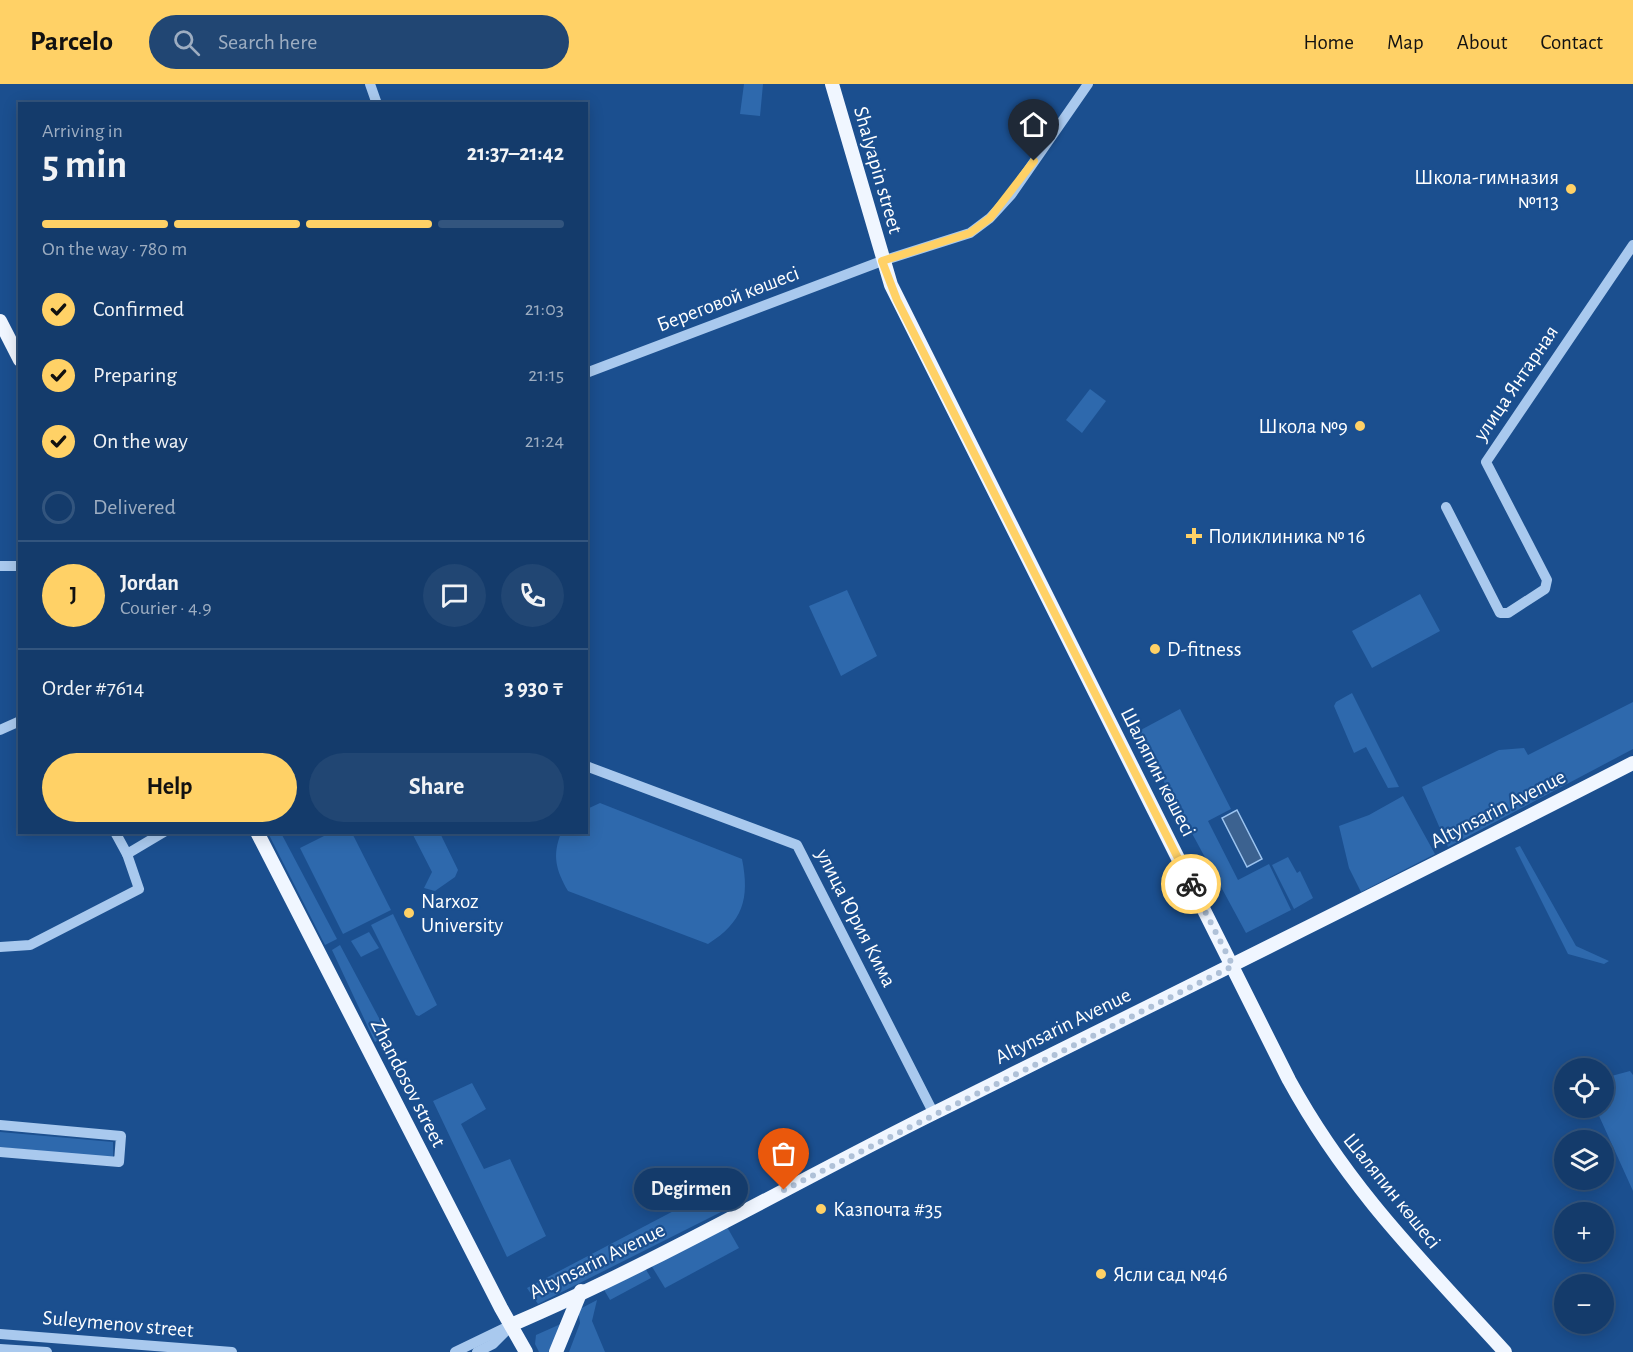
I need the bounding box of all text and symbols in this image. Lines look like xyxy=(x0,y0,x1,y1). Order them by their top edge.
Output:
search box xyxy=(149,15,569,69)
icon: search xyxy=(170,26,203,59)
text: Parcelo xyxy=(30,28,113,56)
text: Search here xyxy=(218,31,317,53)
text: Home xyxy=(1303,32,1354,53)
text: Map xyxy=(1387,32,1424,53)
text: About xyxy=(1457,32,1507,53)
text: Contact xyxy=(1540,32,1603,53)
pin xyxy=(1008,99,1059,161)
street label: Shalyapin street xyxy=(850,104,906,236)
icon: home xyxy=(1017,108,1050,141)
text: Arriving in xyxy=(42,121,123,141)
text: 21:37–21:42 xyxy=(467,142,564,164)
text: 5 min xyxy=(42,146,127,185)
place label: Школа-гимназия №113 xyxy=(1414,167,1559,212)
marker: Школа-гимназия №113 xyxy=(1564,182,1578,196)
text: On the way · 780 m xyxy=(42,239,187,259)
street label: Береговой көшесі xyxy=(654,262,802,336)
icon: check xyxy=(42,293,75,326)
text: Confirmed xyxy=(93,298,184,320)
text: 21:03 xyxy=(525,299,564,319)
street label: улица Янтарная xyxy=(1469,321,1562,445)
icon: check xyxy=(42,359,75,392)
text: Preparing xyxy=(93,364,177,386)
text: 21:15 xyxy=(528,365,564,385)
place label: Школа №9 xyxy=(1258,416,1348,437)
marker: Школа №9 xyxy=(1353,419,1367,433)
icon: check xyxy=(42,425,75,458)
text: On the way xyxy=(93,430,188,452)
text: 21:24 xyxy=(525,431,564,451)
text: Delivered xyxy=(93,496,176,518)
place label: Поликлиника № 16 xyxy=(1208,526,1365,547)
marker: Поликлиника № 16 xyxy=(1185,527,1203,545)
button: chat xyxy=(423,564,486,627)
button: phone xyxy=(501,564,564,627)
text: Jordan xyxy=(120,572,179,594)
text: J xyxy=(70,584,77,606)
text: Courier · 4.9 xyxy=(120,598,212,618)
place label: D-fitness xyxy=(1167,639,1241,660)
marker: D-fitness xyxy=(1148,642,1162,656)
text: Order #7614 xyxy=(42,677,144,699)
text: 3 930 ₸ xyxy=(504,677,564,699)
street label: Шаляпин көшесі xyxy=(1116,704,1200,840)
button: Help xyxy=(42,753,297,822)
button: Share xyxy=(309,753,564,822)
street label: Altynsarin Avenue xyxy=(1427,766,1569,852)
street label: улица Юрия Кима xyxy=(812,845,900,991)
courier xyxy=(1161,854,1221,914)
icon: bike xyxy=(1175,868,1208,901)
place label: Narxoz University xyxy=(421,891,503,936)
marker: Narxoz University xyxy=(402,906,416,920)
street label: Altynsarin Avenue xyxy=(992,984,1134,1068)
street label: Zhandosov street xyxy=(367,1015,449,1151)
map controls xyxy=(1554,1058,1614,1334)
button: locate xyxy=(1554,1058,1614,1118)
pin xyxy=(758,1128,809,1190)
street label: Шаляпин көшесі xyxy=(1339,1129,1445,1253)
button: layers xyxy=(1554,1130,1614,1190)
icon: bag xyxy=(767,1137,800,1170)
callout: Degirmen xyxy=(634,1169,748,1211)
text: Degirmen xyxy=(651,1179,731,1199)
place label: Казпочта #35 xyxy=(833,1199,942,1220)
marker: Казпочта #35 xyxy=(814,1202,828,1216)
button: + xyxy=(1554,1202,1614,1262)
street label: Altynsarin Avenue xyxy=(526,1219,668,1303)
place label: Ясли сад №46 xyxy=(1113,1264,1228,1285)
marker: Ясли сад №46 xyxy=(1094,1267,1108,1281)
button: − xyxy=(1554,1274,1614,1334)
street label: Suleymenov street xyxy=(42,1307,195,1341)

